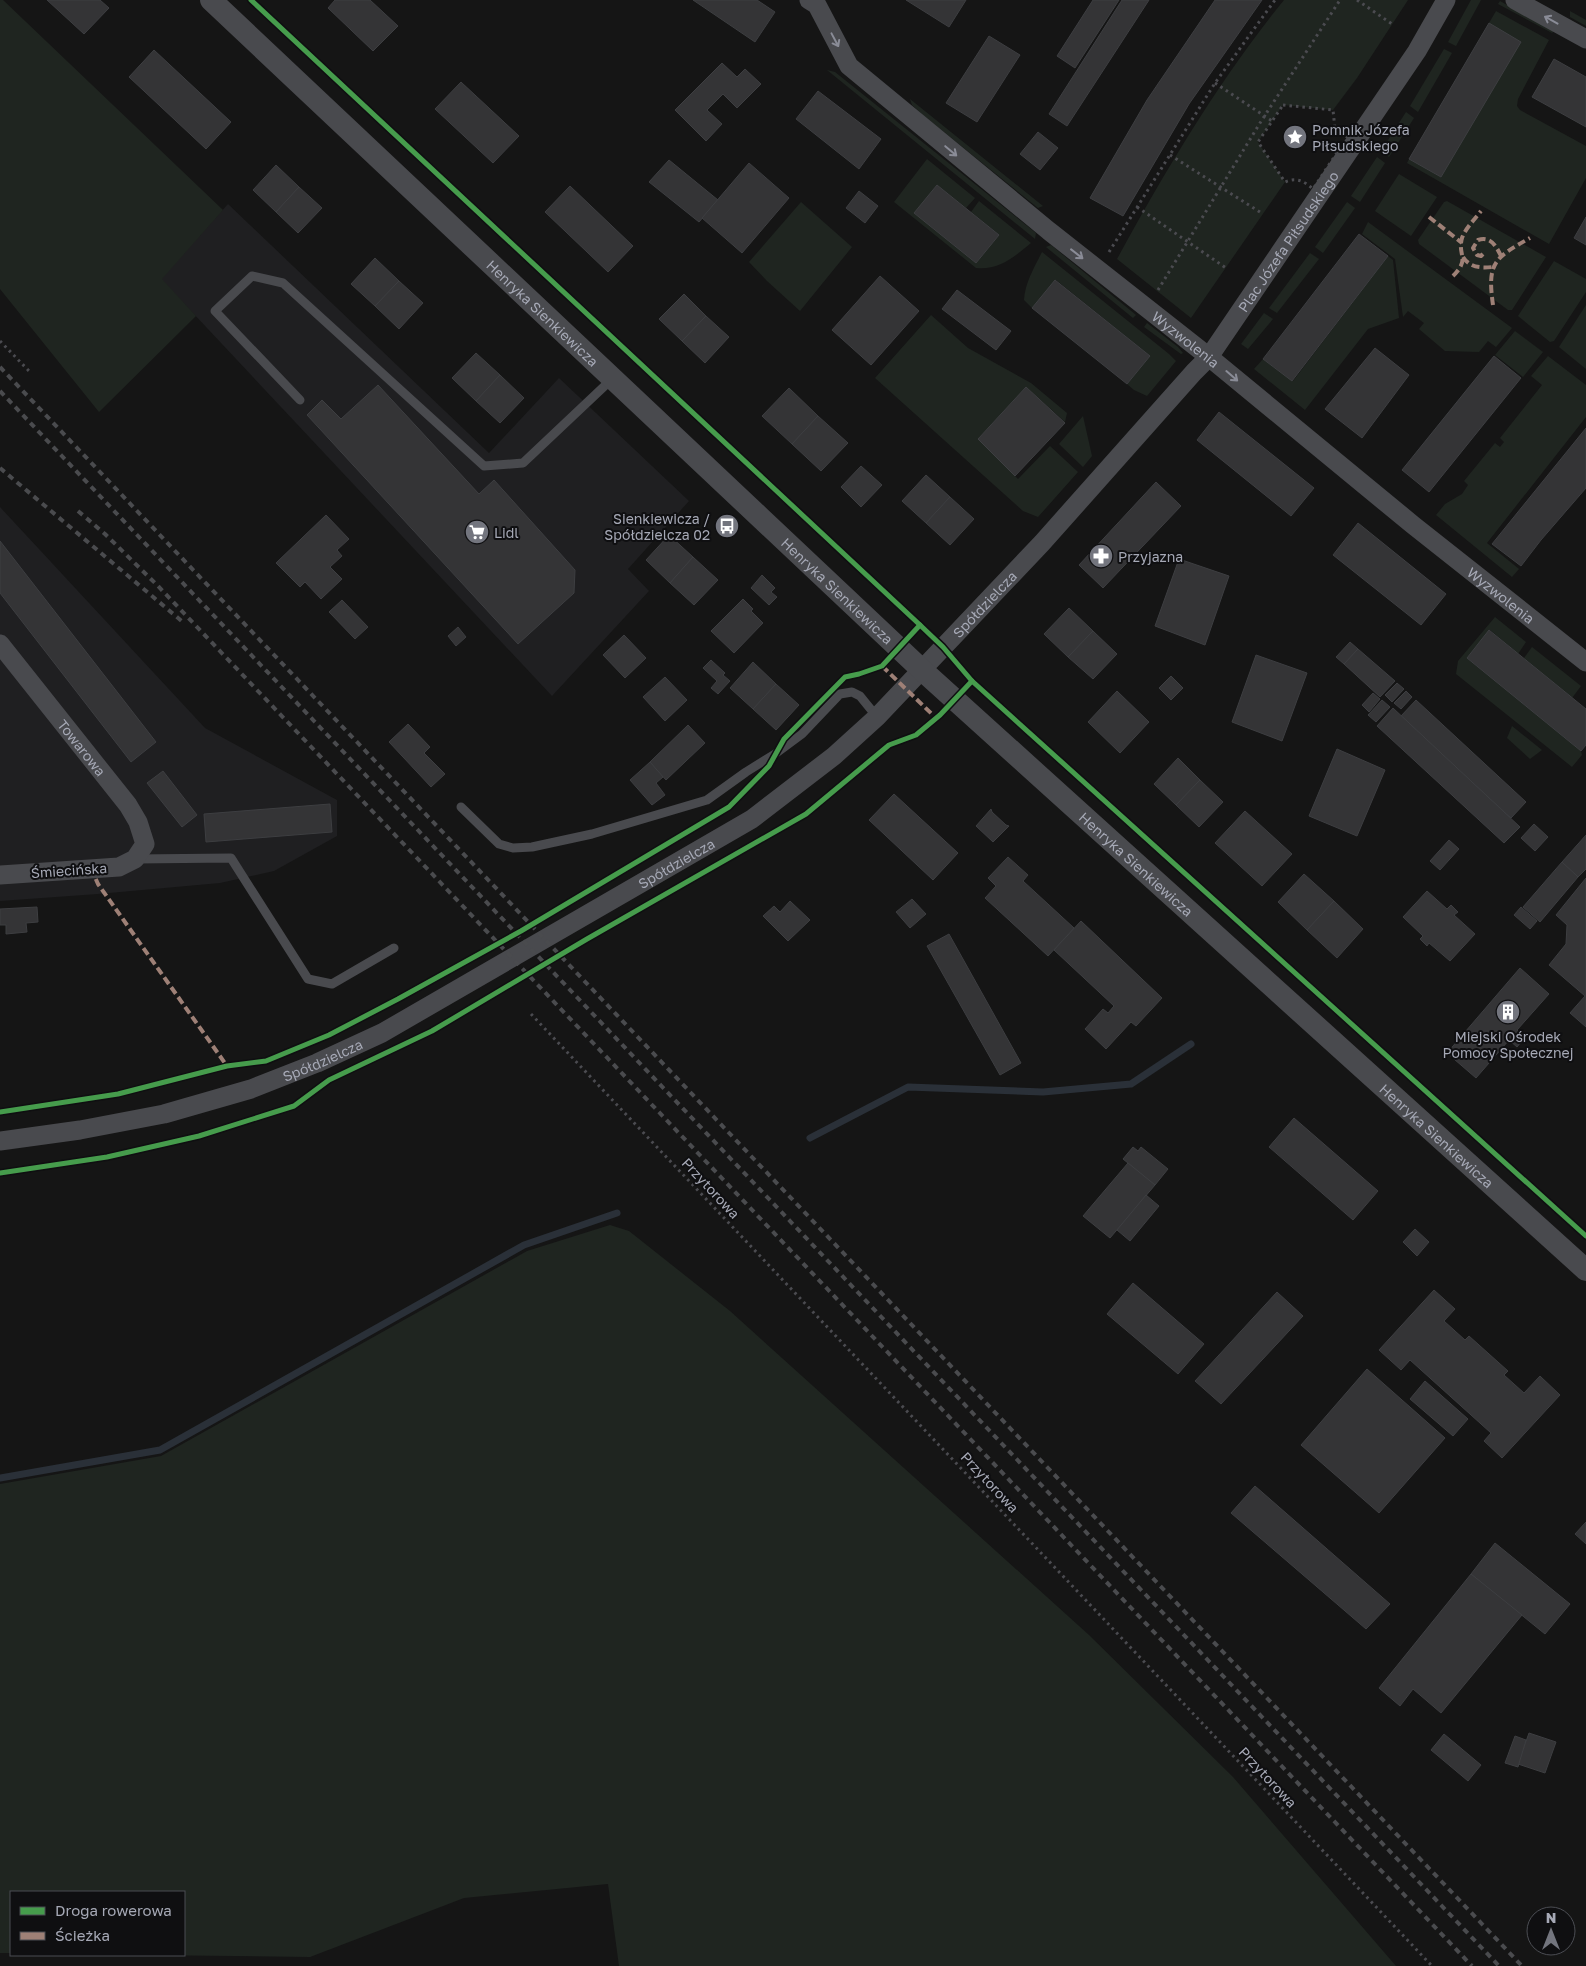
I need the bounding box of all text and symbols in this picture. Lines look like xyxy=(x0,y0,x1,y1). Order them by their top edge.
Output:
one-way arrow xyxy=(1544,14,1558,24)
one-way arrow xyxy=(831,32,840,47)
place label: Pomnik Józefa Piłsudskiego xyxy=(1312,121,1410,154)
place icon: Pomnik Józefa Piłsudskiego xyxy=(1282,124,1308,150)
one-way arrow xyxy=(945,145,958,156)
street label: Plac Józefa Piłsudskiego xyxy=(1234,167,1342,315)
one-way arrow xyxy=(1070,248,1083,259)
street label: Henryka Sienkiewicza xyxy=(483,256,602,369)
street label: Wyzwolenia xyxy=(1149,307,1223,371)
one-way arrow xyxy=(1225,371,1238,382)
place label: Sienkiewicza / Spółdzielcza 02 xyxy=(604,510,710,543)
bus stop icon: Sienkiewicza / Spółdzielcza 02 xyxy=(714,513,740,539)
supermarket icon: Lidl xyxy=(464,519,490,545)
place label: Lidl xyxy=(494,524,519,541)
street label: Henryka Sienkiewicza xyxy=(778,534,897,647)
pharmacy icon: Przyjazna xyxy=(1088,543,1114,569)
place label: Przyjazna xyxy=(1118,548,1183,565)
street label: Wyzwolenia xyxy=(1464,563,1538,627)
street label: Spółdzielcza xyxy=(949,567,1020,641)
street label: Towarowa xyxy=(55,716,110,779)
street label: Henryka Sienkiewicza xyxy=(1076,808,1197,919)
street label: Spółdzielcza xyxy=(635,834,717,892)
street label: Śmiecińska xyxy=(30,859,108,881)
building icon: Miejski Ośrodek Pomocy Społecznej xyxy=(1495,999,1521,1025)
place label: Miejski Ośrodek Pomocy Społecznej xyxy=(1442,1028,1574,1061)
street label: Spółdzielcza xyxy=(280,1035,365,1084)
street label: Henryka Sienkiewicza xyxy=(1377,1080,1497,1191)
street label: Przytorowa xyxy=(679,1154,743,1222)
street label: Przytorowa xyxy=(958,1448,1022,1516)
street label: Przytorowa xyxy=(1236,1743,1300,1811)
legend xyxy=(10,1891,185,1956)
text: Droga rowerowa xyxy=(55,1901,172,1919)
north arrow xyxy=(1526,1906,1576,1956)
text: N xyxy=(1546,1909,1556,1926)
text: Ścieżka xyxy=(55,1926,110,1944)

